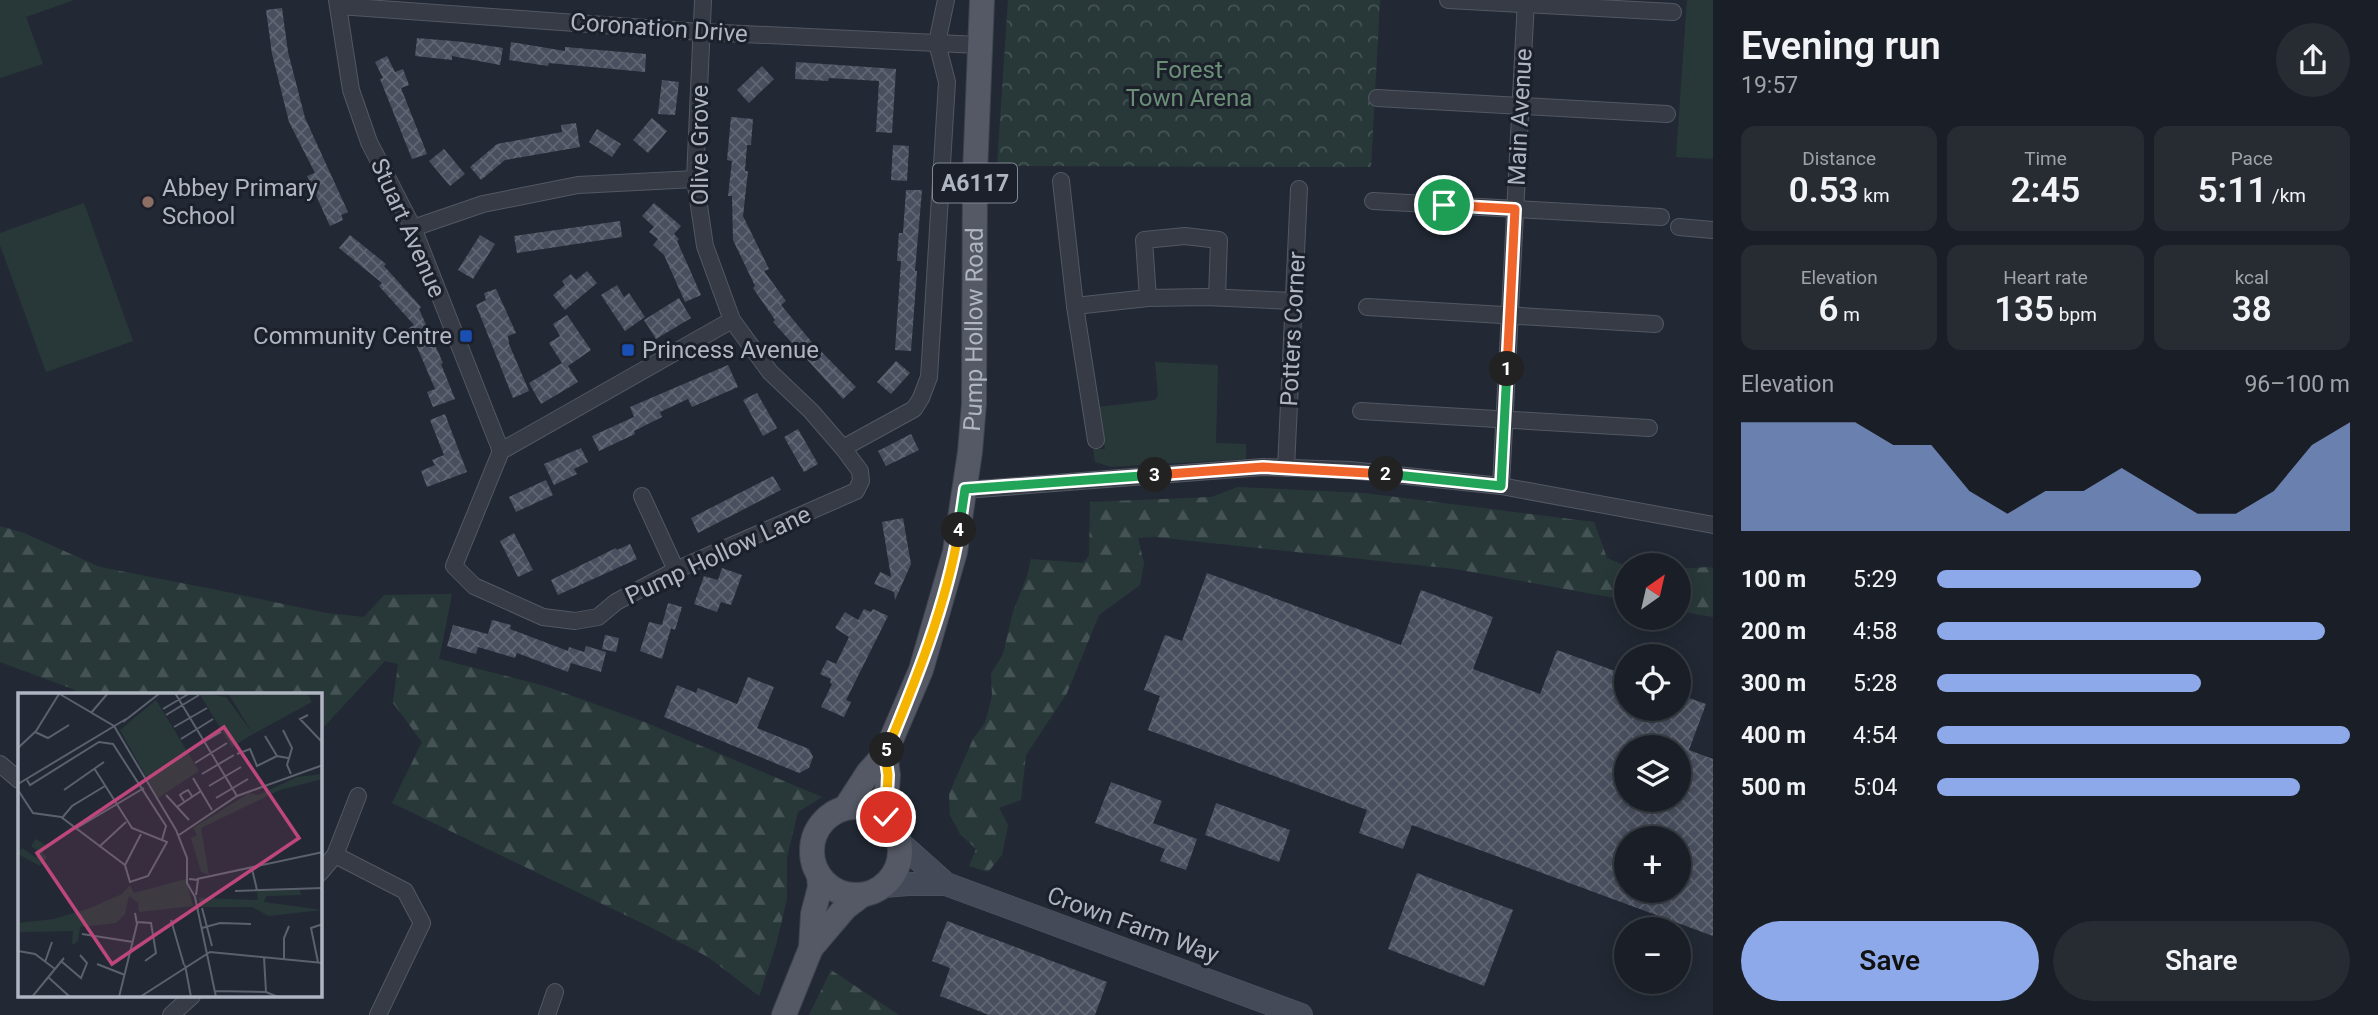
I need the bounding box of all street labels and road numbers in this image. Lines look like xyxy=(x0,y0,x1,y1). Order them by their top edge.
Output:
street label: Coronation Drive xyxy=(569,8,749,48)
street label: Main Avenue xyxy=(1502,48,1538,186)
street label: Olive Grove xyxy=(686,85,714,205)
street label: Stuart Avenue xyxy=(365,154,451,302)
road number: A6117 xyxy=(933,164,1017,202)
street label: Pump Hollow Road xyxy=(958,227,989,433)
street label: Potters Corner xyxy=(1275,251,1311,407)
street label: Pump Hollow Lane xyxy=(621,500,815,610)
street label: Crown Farm Way xyxy=(1043,881,1223,969)

